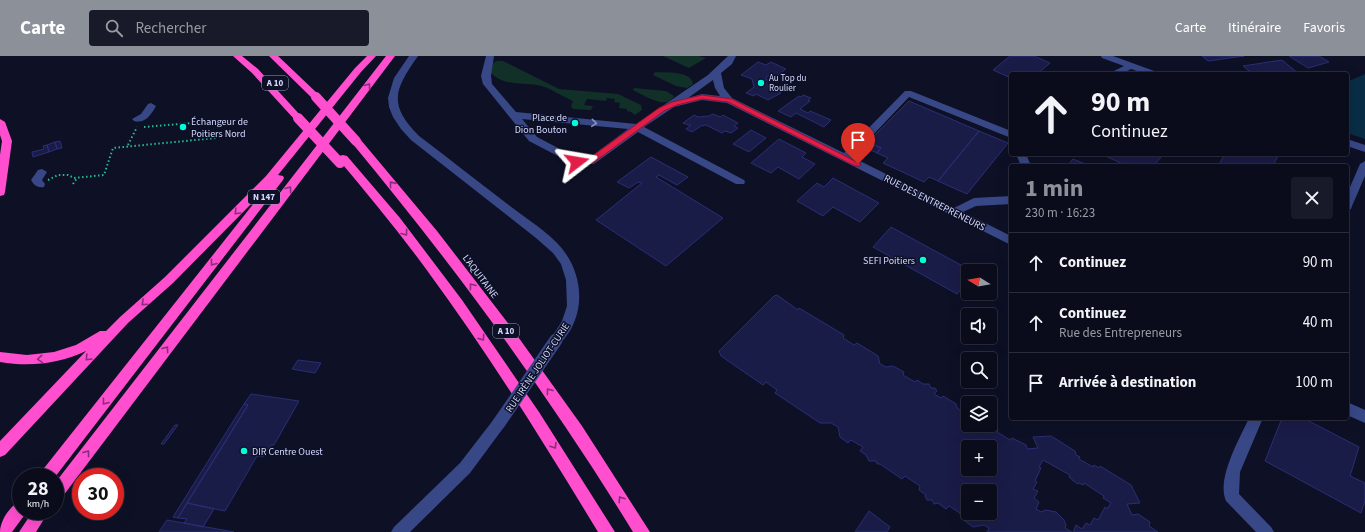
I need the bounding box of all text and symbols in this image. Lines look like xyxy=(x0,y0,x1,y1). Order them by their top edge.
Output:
search box xyxy=(89,10,369,46)
text: Carte xyxy=(20,15,65,42)
icon: search xyxy=(103,17,125,39)
text: Rechercher xyxy=(135,18,206,39)
text: Carte xyxy=(1175,18,1206,38)
text: Itinéraire xyxy=(1228,18,1281,38)
text: Favoris xyxy=(1303,18,1345,38)
place label: Au Top du Roulier xyxy=(769,72,806,95)
road number: A 10 xyxy=(262,76,288,90)
marker: Au Top du Roulier xyxy=(756,78,766,88)
text: 90 m xyxy=(1091,82,1150,122)
one-way arrow xyxy=(363,84,370,91)
icon: ahead xyxy=(1025,88,1077,140)
place label: Place de Dion Bouton xyxy=(515,111,567,137)
place label: Échangeur de Poitiers Nord xyxy=(191,115,248,141)
marker: Place de Dion Bouton xyxy=(570,118,580,128)
one-way arrow xyxy=(591,118,597,127)
text: Continuez xyxy=(1091,119,1168,144)
marker: Échangeur de Poitiers Nord xyxy=(178,122,188,132)
pin xyxy=(841,123,875,164)
icon: arrive xyxy=(847,129,869,151)
position arrow xyxy=(556,141,598,183)
street label: RUE DES ENTREPRENEURS xyxy=(881,171,988,235)
text: 1 min xyxy=(1025,171,1083,206)
button: close xyxy=(1291,177,1333,219)
one-way arrow xyxy=(390,181,397,188)
one-way arrow xyxy=(284,187,291,194)
road number: N 147 xyxy=(248,190,280,204)
text: 230 m · 16:23 xyxy=(1025,204,1095,222)
one-way arrow xyxy=(234,207,242,215)
one-way arrow xyxy=(401,229,408,236)
street label: L'AQUITAINE xyxy=(459,252,501,301)
icon: ahead xyxy=(1025,252,1047,274)
text: Continuez xyxy=(1059,252,1126,273)
text: 90 m xyxy=(1303,252,1333,273)
place label: SEFI Poitiers xyxy=(863,254,915,268)
marker: SEFI Poitiers xyxy=(918,255,928,265)
one-way arrow xyxy=(210,259,217,266)
north arrow xyxy=(961,264,997,300)
map controls xyxy=(961,264,997,520)
one-way arrow xyxy=(470,284,477,291)
one-way arrow xyxy=(141,298,148,305)
text: Continuez xyxy=(1059,303,1126,324)
button: sound xyxy=(961,308,997,344)
icon: ahead xyxy=(1025,312,1047,334)
text: 40 m xyxy=(1303,312,1333,333)
street label: RUE IRÈNE JOLIOT-CURIE xyxy=(503,320,573,415)
road number: A 10 xyxy=(493,324,519,338)
text: Rue des Entrepreneurs xyxy=(1059,324,1182,342)
one-way arrow xyxy=(477,334,484,341)
one-way arrow xyxy=(161,347,168,354)
button: search xyxy=(961,352,997,388)
one-way arrow xyxy=(85,353,93,361)
one-way arrow xyxy=(36,355,43,364)
icon: arrive xyxy=(1025,372,1047,394)
text: Arrivée à destination xyxy=(1059,372,1196,393)
text: 100 m xyxy=(1295,372,1333,393)
one-way arrow xyxy=(546,388,554,395)
button: layers xyxy=(961,396,997,432)
one-way arrow xyxy=(102,397,109,404)
button: + xyxy=(961,440,997,476)
one-way arrow xyxy=(549,442,557,449)
place label: DIR Centre Ouest xyxy=(252,445,323,459)
marker: DIR Centre Ouest xyxy=(239,446,249,456)
one-way arrow xyxy=(82,450,89,457)
speed limit sign: 30 xyxy=(72,468,124,520)
text: 28 xyxy=(27,475,49,503)
button: − xyxy=(961,484,997,520)
one-way arrow xyxy=(618,496,626,503)
text: km/h xyxy=(27,497,49,511)

